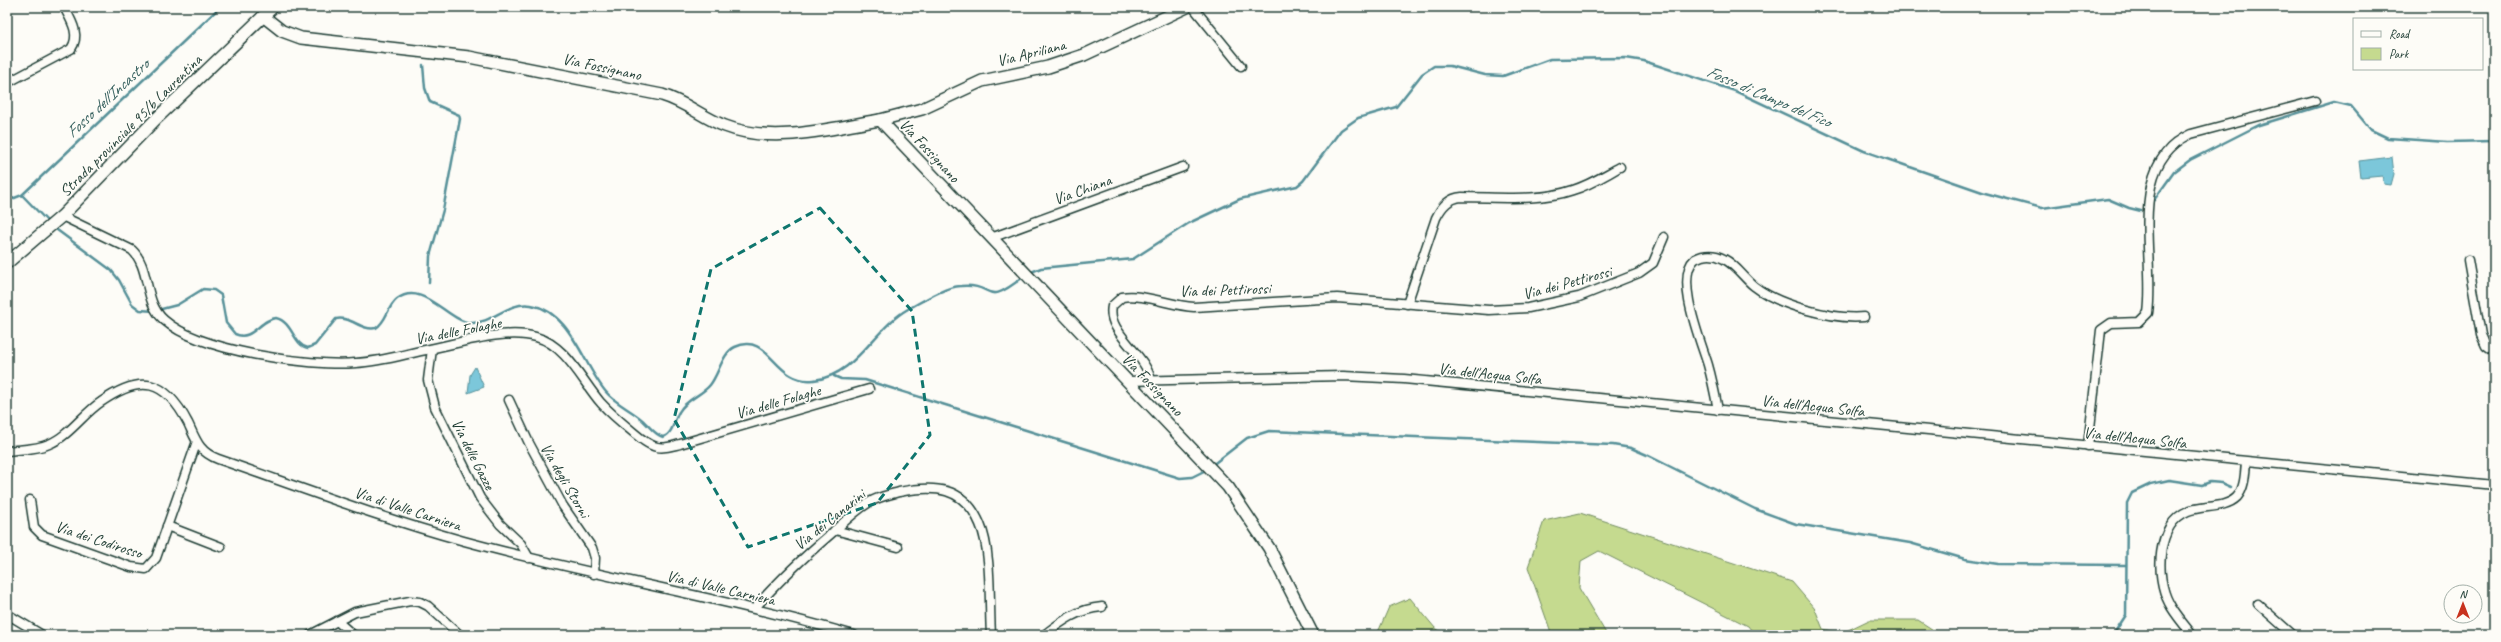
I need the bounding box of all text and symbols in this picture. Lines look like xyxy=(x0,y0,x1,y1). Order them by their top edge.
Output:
legend xyxy=(2353,18,2483,70)
text: Road xyxy=(2389,26,2411,42)
street label: Via Apriliana xyxy=(995,34,1069,71)
text: Park xyxy=(2389,46,2410,62)
street label: Strada provinciale 95/b Laurentina xyxy=(55,49,207,201)
street label: Via Fossignano xyxy=(561,49,644,85)
water label: Fosso dell'Incastro xyxy=(61,52,156,142)
water label: Fosso di Campo del Fico xyxy=(1704,61,1837,133)
street label: Via Fossignano xyxy=(895,115,965,188)
street label: Via Chiana xyxy=(1051,170,1115,210)
street label: Via dei Pettirossi xyxy=(1521,261,1616,304)
street label: Via dei Pettirossi xyxy=(1179,278,1273,302)
street label: Via delle Folaghe xyxy=(414,313,505,349)
street label: Via Fossignano xyxy=(1117,349,1188,421)
street label: Via dell'Acqua Solfa xyxy=(1437,359,1543,389)
street label: Via delle Folaghe xyxy=(734,380,825,424)
street label: Via dell'Acqua Solfa xyxy=(1760,391,1866,421)
street label: Via delle Gazze xyxy=(447,416,500,495)
street label: Via dell'Acqua Solfa xyxy=(2082,423,2188,453)
street label: Via degli Storni xyxy=(536,440,596,523)
street label: Via di Valle Carniera xyxy=(352,482,465,536)
street label: Via dei Canarini xyxy=(790,484,871,555)
street label: Via dei Codirosso xyxy=(53,517,147,564)
street label: Via di Valle Carniera xyxy=(665,566,778,610)
north arrow xyxy=(2443,584,2483,624)
text: N xyxy=(2460,587,2469,601)

